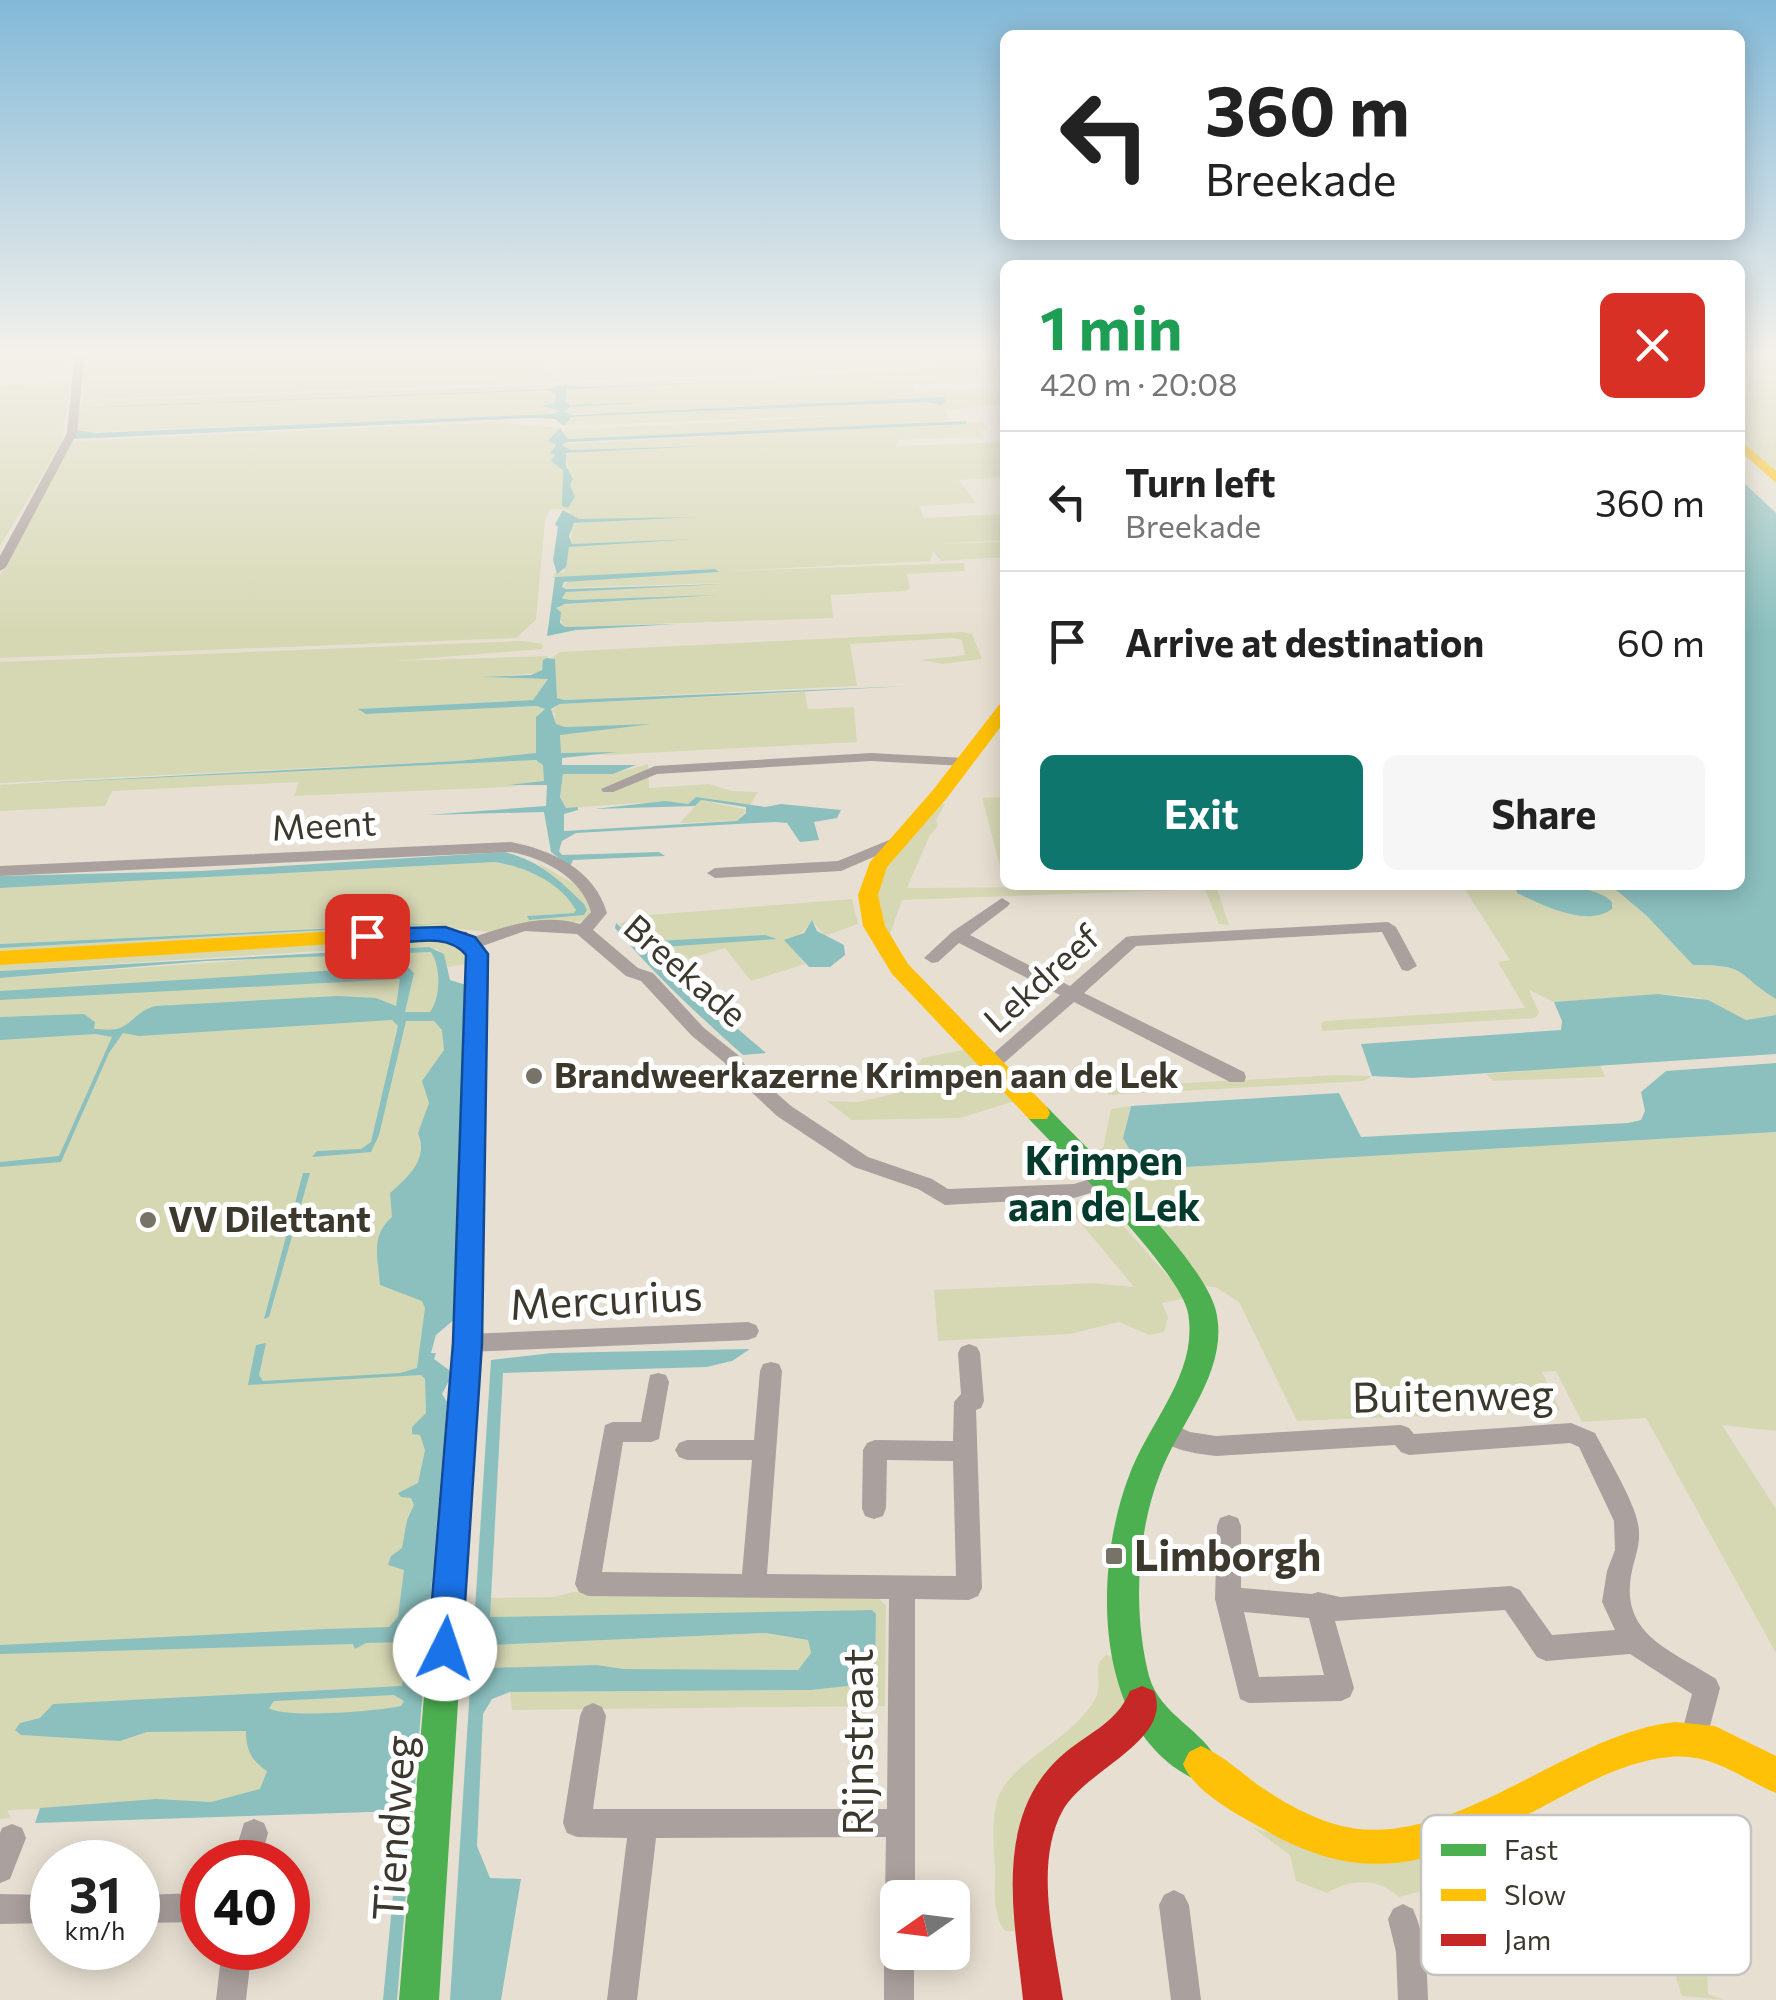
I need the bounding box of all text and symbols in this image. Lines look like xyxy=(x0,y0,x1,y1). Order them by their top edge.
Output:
text: 360 m xyxy=(1205,65,1410,150)
icon: left xyxy=(1040,70,1170,200)
text: Breekade xyxy=(1205,150,1396,205)
text: 1 min xyxy=(1040,289,1182,362)
button: close xyxy=(1600,293,1705,398)
text: 420 m · 20:08 xyxy=(1040,363,1238,403)
text: Turn left xyxy=(1125,458,1276,505)
icon: left xyxy=(1040,474,1095,529)
text: 360 m xyxy=(1595,478,1705,525)
text: Breekade xyxy=(1125,505,1261,545)
icon: arrive xyxy=(1040,614,1095,669)
text: Arrive at destination xyxy=(1125,618,1484,665)
text: 60 m xyxy=(1617,618,1705,665)
button: Exit xyxy=(1040,755,1363,870)
button: Share xyxy=(1383,755,1705,870)
street label: Meent xyxy=(270,799,377,848)
pin xyxy=(325,894,410,979)
street label: Breekade xyxy=(616,904,757,1034)
icon: arrive xyxy=(340,909,395,964)
street label: Lekdreef xyxy=(974,914,1107,1040)
place label: Brandweerkazerne Krimpen aan de Lek xyxy=(554,1052,1178,1095)
marker: Brandweerkazerne Krimpen aan de Lek xyxy=(523,1065,545,1087)
district label: Krimpen aan de Lek xyxy=(1008,1134,1200,1229)
place label: VV Dilettant xyxy=(168,1196,371,1239)
marker: VV Dilettant xyxy=(137,1209,159,1231)
street label: Mercurius xyxy=(508,1267,703,1329)
street label: Buitenweg xyxy=(1352,1366,1554,1422)
place label: Limborgh xyxy=(1134,1528,1321,1580)
marker: Limborgh xyxy=(1103,1545,1125,1567)
position arrow xyxy=(393,1597,497,1701)
street label: Rijnstraat xyxy=(830,1648,882,1836)
street label: Tiendweg xyxy=(360,1733,424,1922)
legend xyxy=(1421,1815,1751,1975)
text: Fast xyxy=(1504,1832,1558,1866)
speed limit sign: 40 xyxy=(180,1840,310,1970)
text: 31 xyxy=(69,1862,121,1923)
text: Slow xyxy=(1504,1877,1566,1911)
north arrow xyxy=(880,1880,970,1970)
map controls xyxy=(880,1880,970,1970)
text: km/h xyxy=(65,1915,125,1945)
text: Jam xyxy=(1504,1922,1551,1956)

